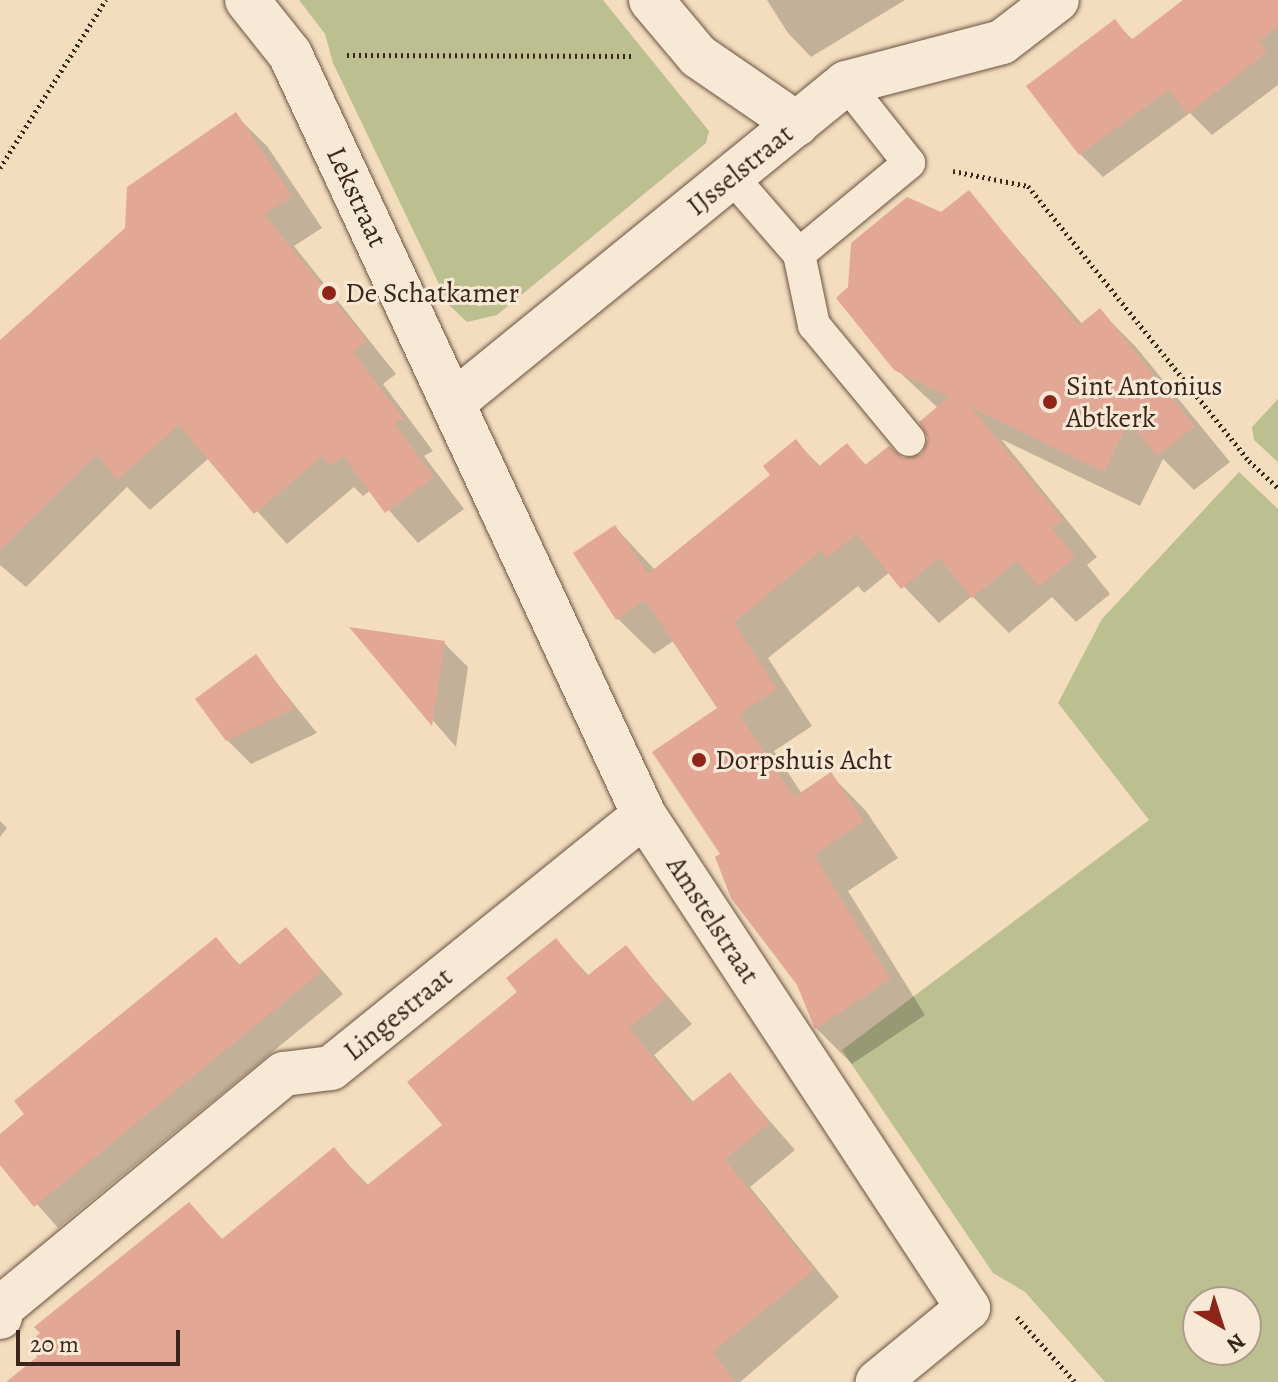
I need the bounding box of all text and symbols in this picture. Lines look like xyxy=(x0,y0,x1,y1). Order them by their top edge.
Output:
street label: IJsselstraat xyxy=(680,117,800,223)
street label: Lekstraat xyxy=(319,141,395,253)
place label: De Schatkamer xyxy=(345,276,519,310)
marker: De Schatkamer xyxy=(320,284,338,302)
place label: Sint Antonius Abtkerk xyxy=(1066,369,1223,435)
marker: Sint Antonius Abtkerk xyxy=(1041,393,1059,411)
place label: Dorpshuis Acht xyxy=(715,743,892,777)
marker: Dorpshuis Acht xyxy=(690,751,708,769)
street label: Amstelstraat xyxy=(659,850,767,990)
street label: Lingestraat xyxy=(337,960,459,1068)
north arrow xyxy=(1182,1286,1262,1366)
scale bar xyxy=(20,1314,184,1364)
text: N xyxy=(1220,1326,1252,1360)
text: 20 m xyxy=(30,1328,79,1360)

